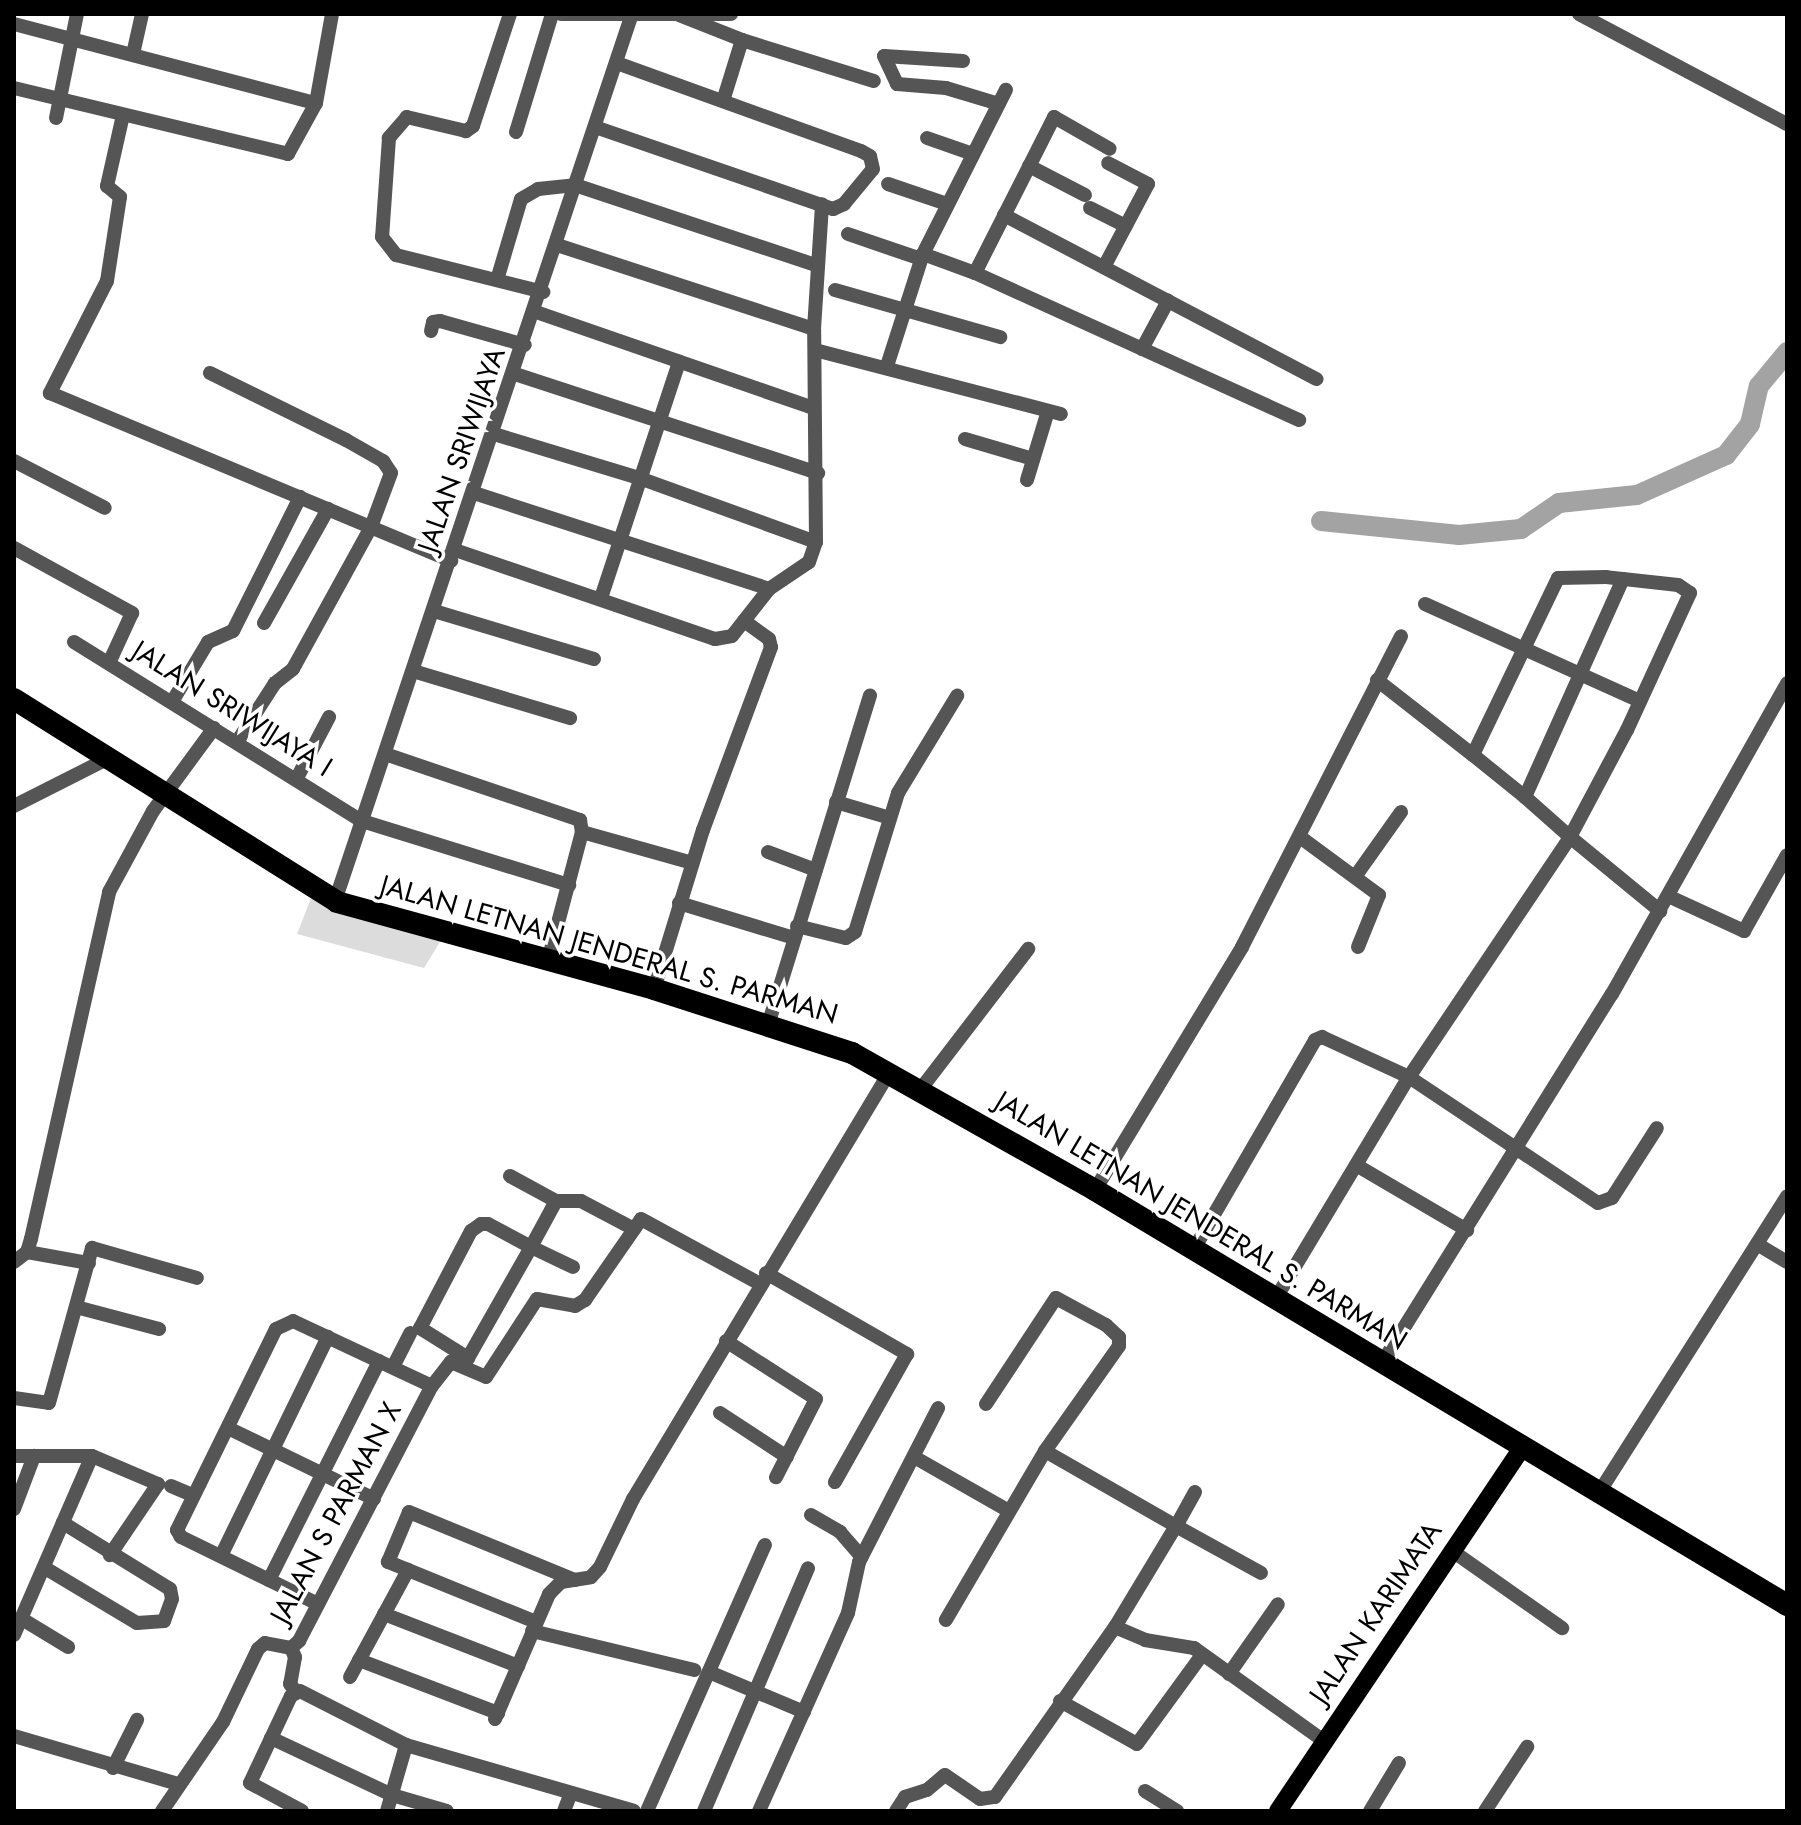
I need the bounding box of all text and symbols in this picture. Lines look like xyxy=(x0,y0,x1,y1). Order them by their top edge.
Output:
street label: JALAN SRIWIJAYA xyxy=(411,343,513,557)
street label: JALAN SRIWIJAYA I xyxy=(126,634,338,784)
street label: JALAN LETNAN JENDERAL S. PARMAN xyxy=(376,868,842,1032)
street label: JALAN LETNAN JENDERAL S. PARMAN xyxy=(989,1084,1413,1358)
street label: JALAN S PARMAN X xyxy=(264,1397,408,1629)
street label: JALAN KARIMATA xyxy=(1303,1516,1449,1710)

